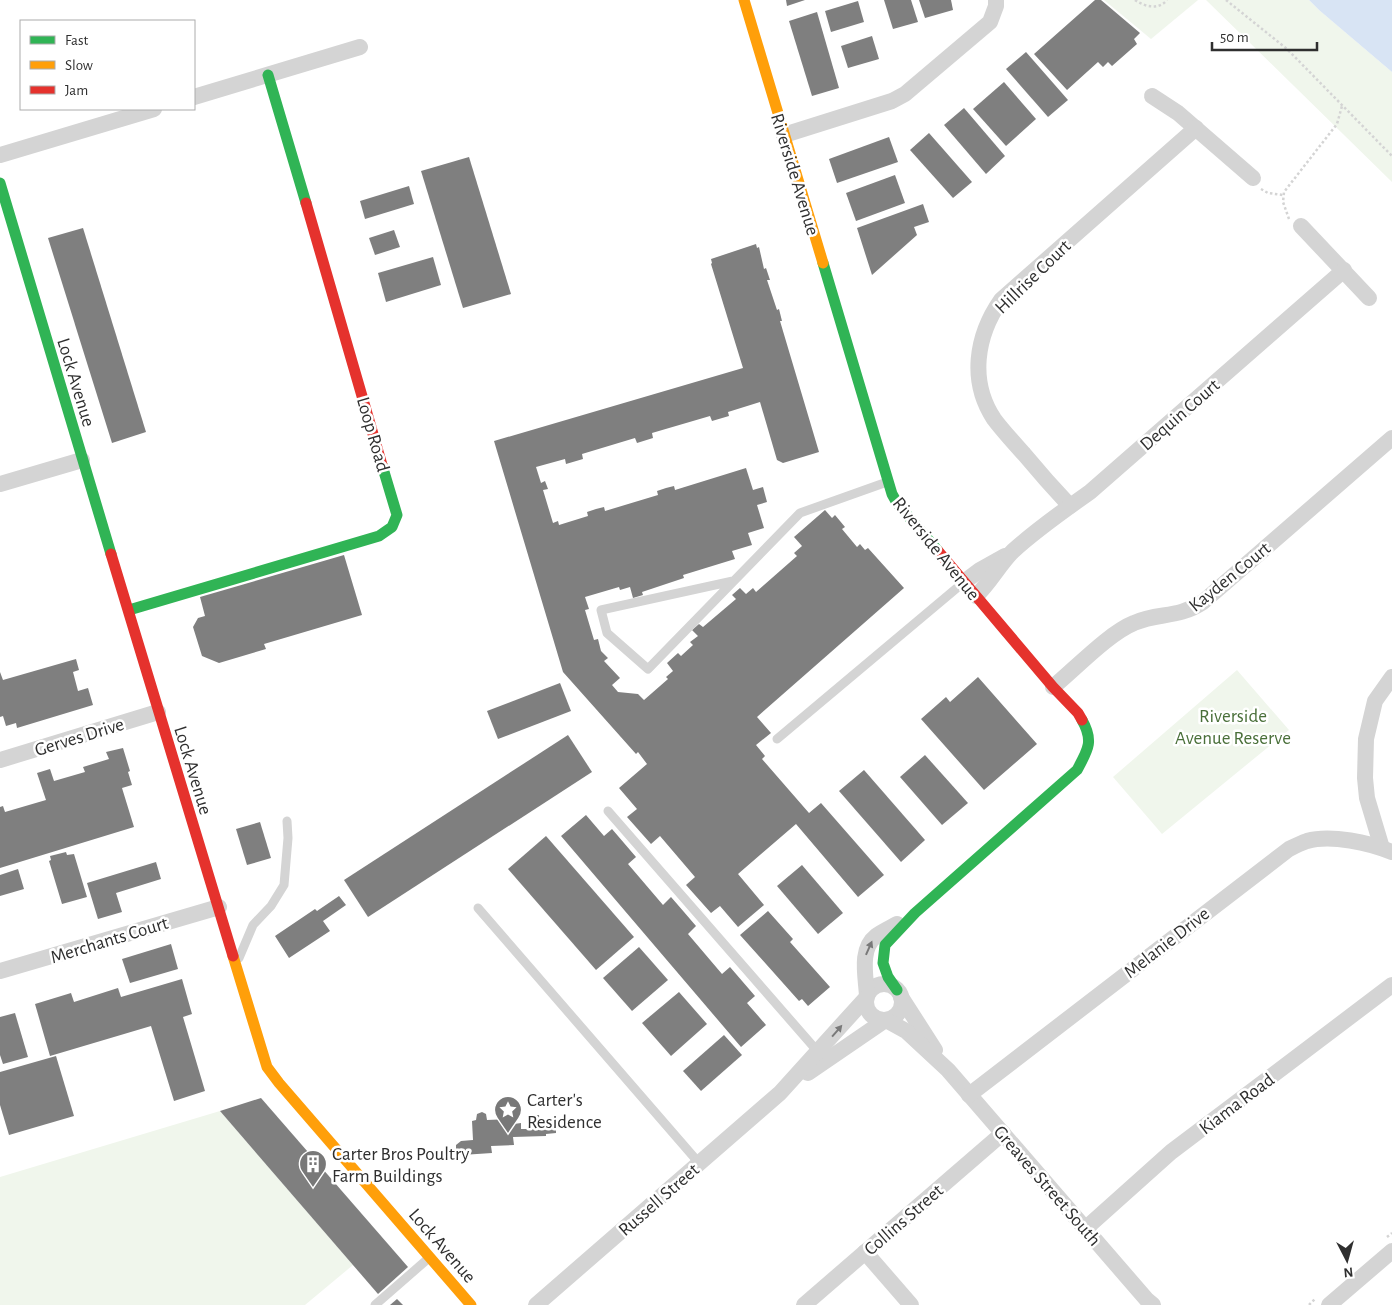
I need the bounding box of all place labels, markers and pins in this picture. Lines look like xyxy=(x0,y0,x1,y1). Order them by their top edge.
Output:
place label: Carter's Residence xyxy=(527,1091,602,1132)
place icon: Carter's Residence xyxy=(493,1095,523,1134)
place label: Carter Bros Poultry Farm Buildings xyxy=(332,1145,469,1186)
building icon: Carter Bros Poultry Farm Buildings xyxy=(298,1149,328,1188)

